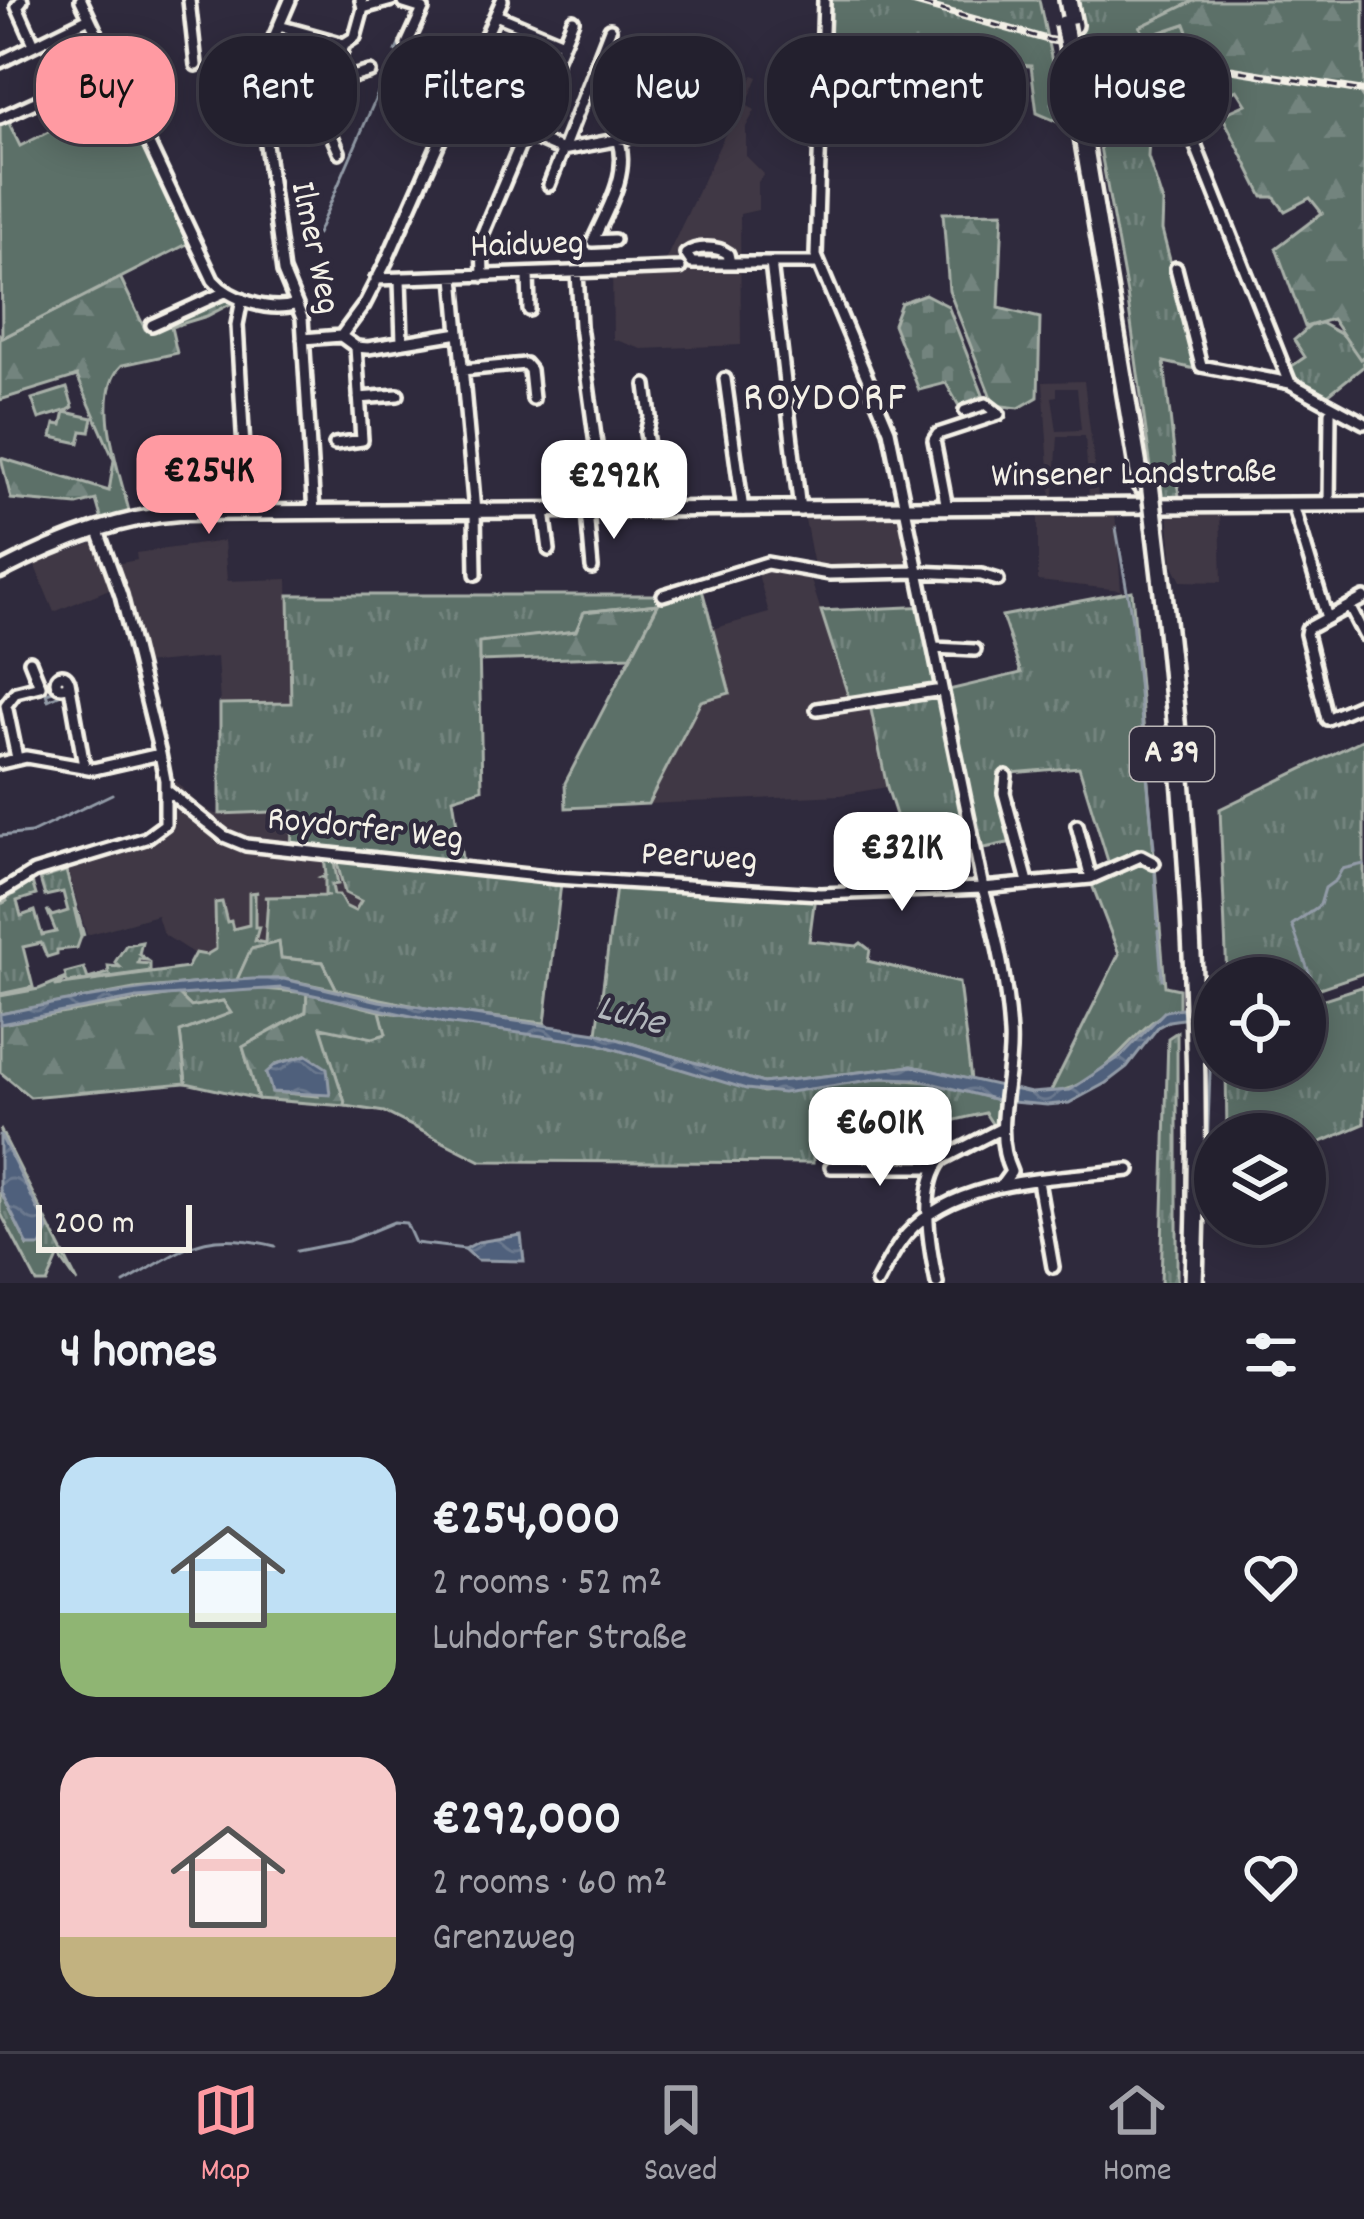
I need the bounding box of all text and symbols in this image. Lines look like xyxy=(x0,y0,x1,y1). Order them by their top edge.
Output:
chip: Buy xyxy=(36,36,175,144)
chip: Rent xyxy=(199,36,357,144)
chip: Filters xyxy=(381,36,569,144)
chip: New xyxy=(593,36,743,144)
chip: Apartment xyxy=(767,36,1026,144)
chip: House xyxy=(1050,36,1229,144)
street label: Ilmer Weg xyxy=(274,177,352,319)
street label: Haidweg xyxy=(469,219,585,275)
district label: ROYDORF xyxy=(743,371,909,431)
pin: €254K xyxy=(125,435,293,537)
pin: €292K xyxy=(530,440,698,542)
text: €254K xyxy=(163,446,255,501)
street label: Winsener Landstraße xyxy=(991,448,1277,504)
text: €292K xyxy=(568,451,660,506)
road number: A 39 xyxy=(1130,727,1214,781)
street label: Roydorfer Weg xyxy=(264,795,466,867)
pin: €321K xyxy=(818,812,986,914)
text: €321K xyxy=(861,823,943,878)
street label: Peerweg xyxy=(640,830,758,888)
map controls xyxy=(1194,957,1326,1245)
button: locate xyxy=(1194,957,1326,1089)
water label: Luhe xyxy=(590,983,672,1054)
pin: €601K xyxy=(796,1087,964,1189)
text: €601K xyxy=(836,1098,924,1153)
button: layers xyxy=(1194,1113,1326,1245)
scale bar xyxy=(36,1199,192,1252)
text: 200 m xyxy=(54,1202,135,1249)
text: 4 homes xyxy=(60,1319,218,1391)
icon: filters xyxy=(1238,1322,1304,1388)
text: €254,000 xyxy=(432,1486,621,1558)
icon: home xyxy=(156,1505,300,1649)
icon: heart xyxy=(1238,1544,1304,1610)
text: 2 rooms · 52 m² xyxy=(432,1558,662,1613)
text: Luhdorfer Straße xyxy=(432,1613,687,1668)
text: €292,000 xyxy=(432,1786,621,1858)
icon: home xyxy=(156,1805,300,1949)
icon: heart xyxy=(1238,1844,1304,1910)
text: 2 rooms · 60 m² xyxy=(432,1858,667,1913)
text: Grenzweg xyxy=(432,1913,576,1968)
tab: Map xyxy=(193,2077,259,2196)
tab: Saved xyxy=(644,2077,718,2196)
tab: Home xyxy=(1103,2077,1171,2196)

